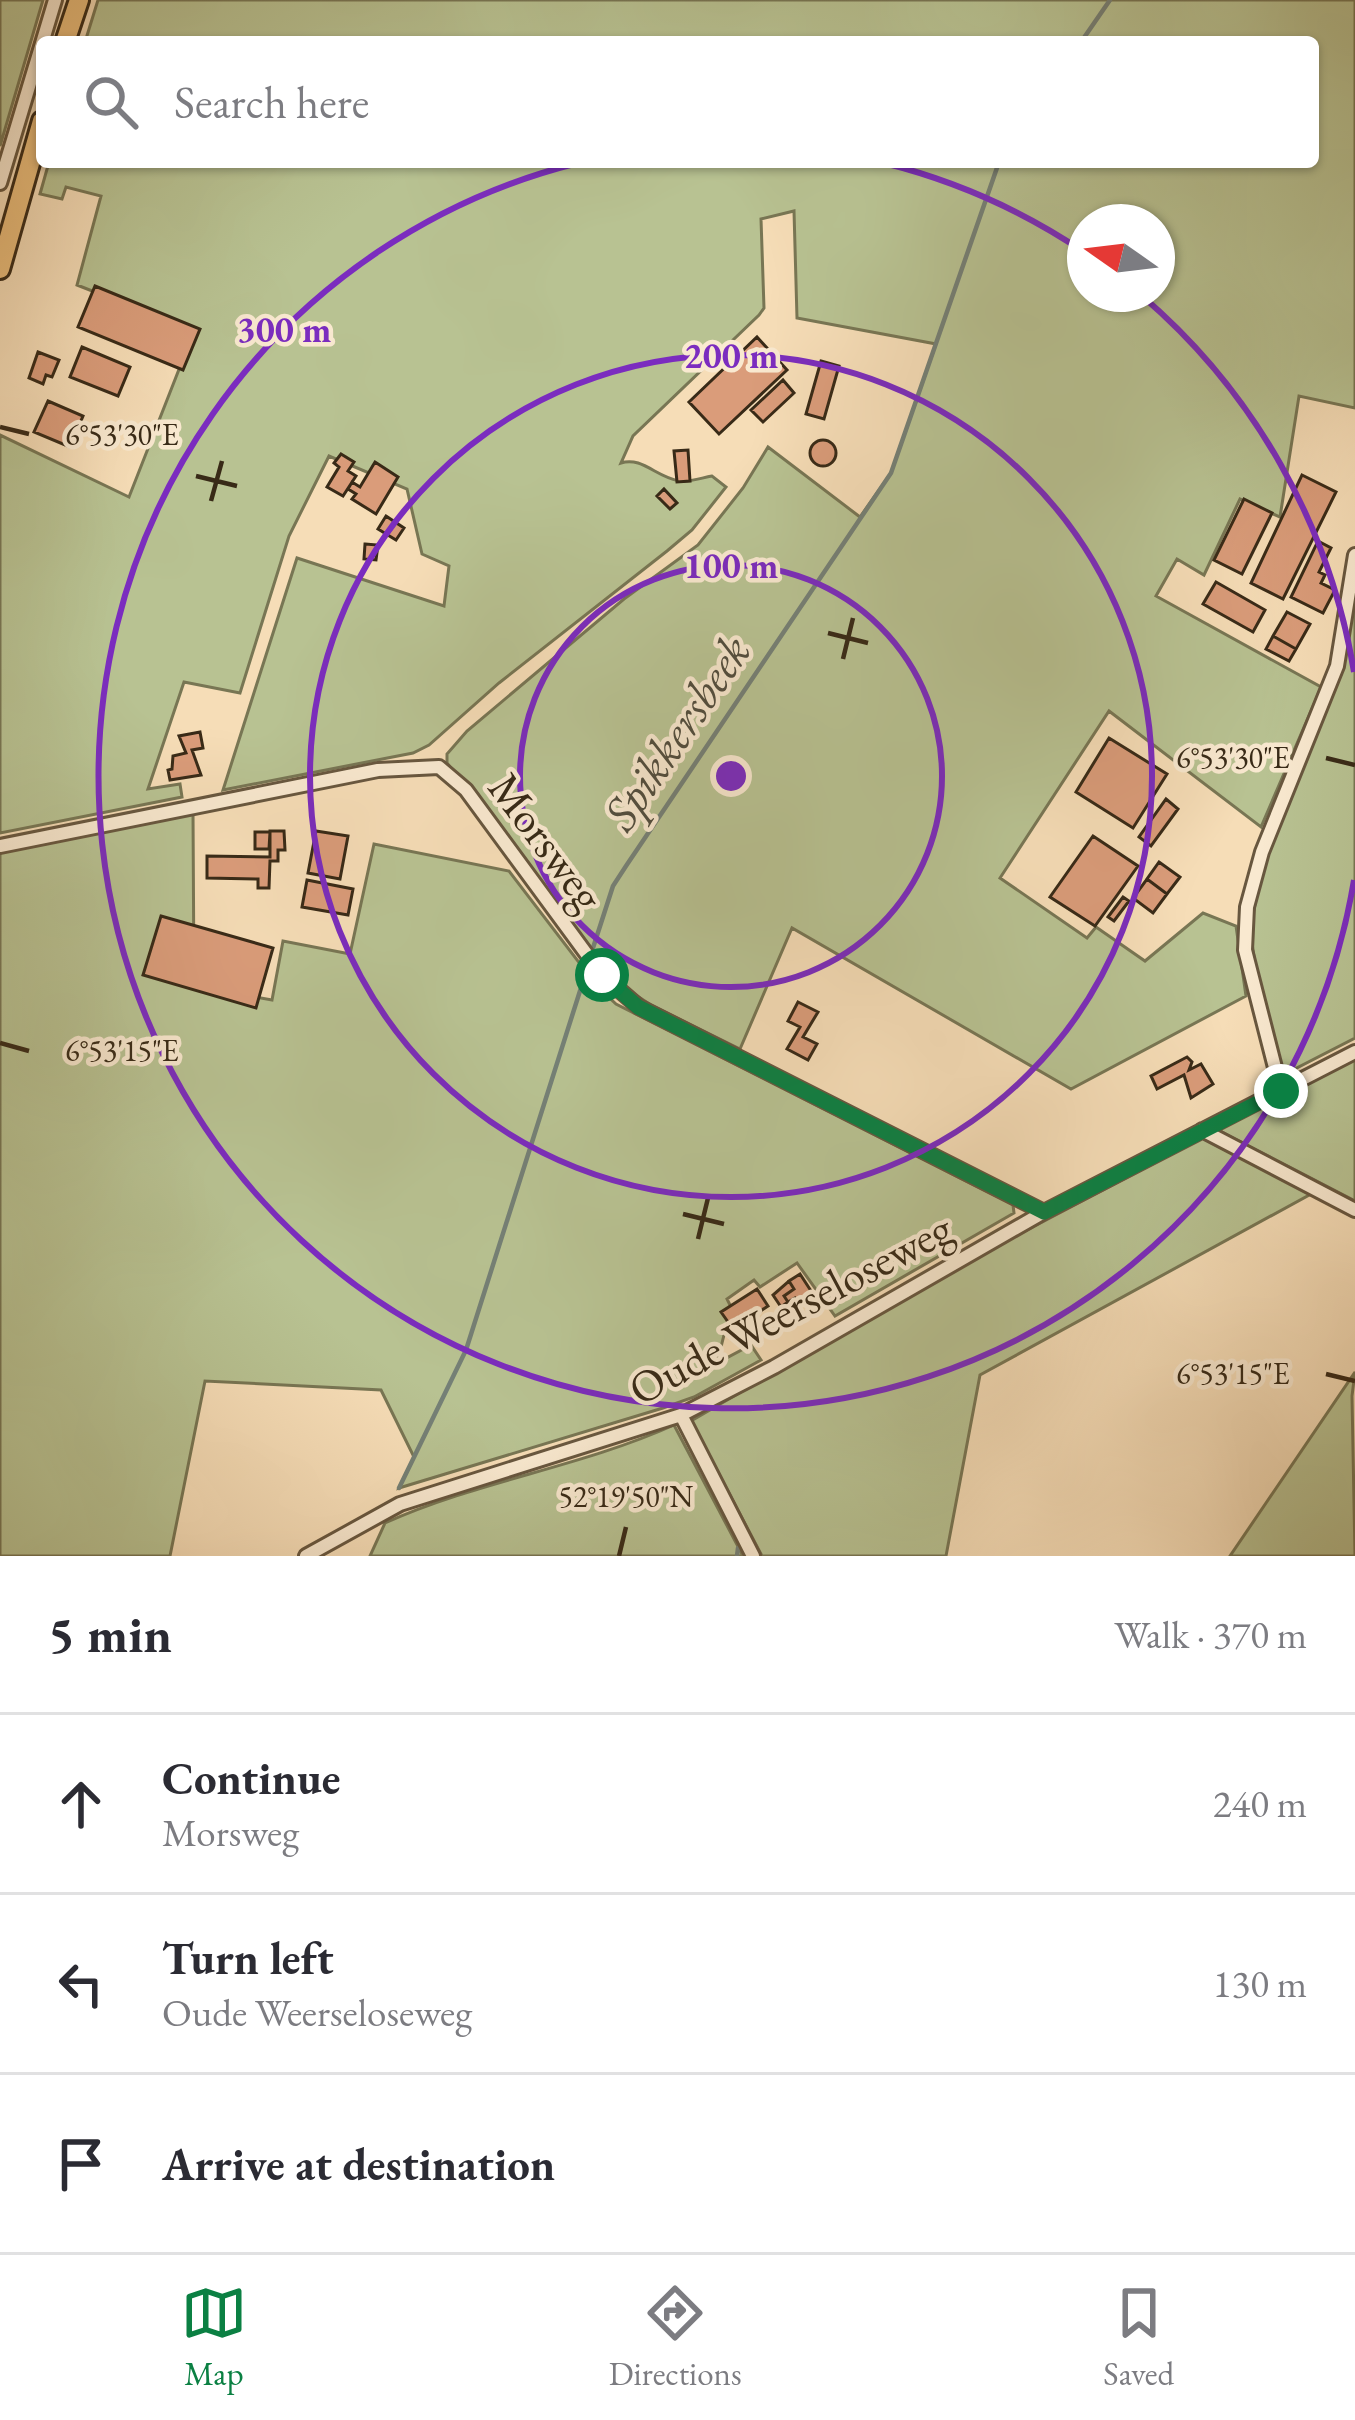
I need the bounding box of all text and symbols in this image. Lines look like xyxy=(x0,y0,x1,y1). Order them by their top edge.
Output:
search box xyxy=(36,36,1319,168)
icon: search xyxy=(78,69,144,135)
text: Search here xyxy=(174,73,369,131)
north arrow xyxy=(1067,204,1175,312)
text: 300 m xyxy=(237,306,331,353)
text: 200 m xyxy=(684,332,778,379)
text: 6°53'30"E xyxy=(65,415,179,454)
text: 100 m xyxy=(684,542,778,589)
water label: Spikkersbeek xyxy=(588,622,764,842)
text: 6°53'30"E xyxy=(1176,738,1290,777)
centre of rings xyxy=(710,755,752,797)
street label: Morsweg xyxy=(476,760,618,922)
route start xyxy=(575,948,629,1002)
text: 6°53'15"E xyxy=(65,1031,179,1070)
route end xyxy=(1254,1064,1308,1118)
street label: Oude Weerseloseweg xyxy=(618,1198,962,1418)
text: 6°53'15"E xyxy=(1176,1354,1290,1393)
text: 52°19'50"N xyxy=(559,1477,694,1516)
text: 5 min xyxy=(48,1601,172,1667)
text: Walk · 370 m xyxy=(1114,1609,1307,1660)
text: Continue xyxy=(162,1749,340,1807)
icon: ahead xyxy=(48,1771,114,1837)
text: 240 m xyxy=(1213,1778,1307,1829)
text: Morsweg xyxy=(162,1807,299,1858)
text: Turn left xyxy=(162,1929,334,1987)
icon: left xyxy=(48,1951,114,2017)
text: 130 m xyxy=(1213,1958,1307,2009)
text: Oude Weerseloseweg xyxy=(162,1987,472,2038)
icon: arrive xyxy=(48,2131,114,2197)
text: Arrive at destination xyxy=(162,2135,555,2193)
tab: Map xyxy=(181,2280,247,2395)
tab: Directions xyxy=(609,2280,742,2395)
tab: Saved xyxy=(1103,2280,1174,2395)

